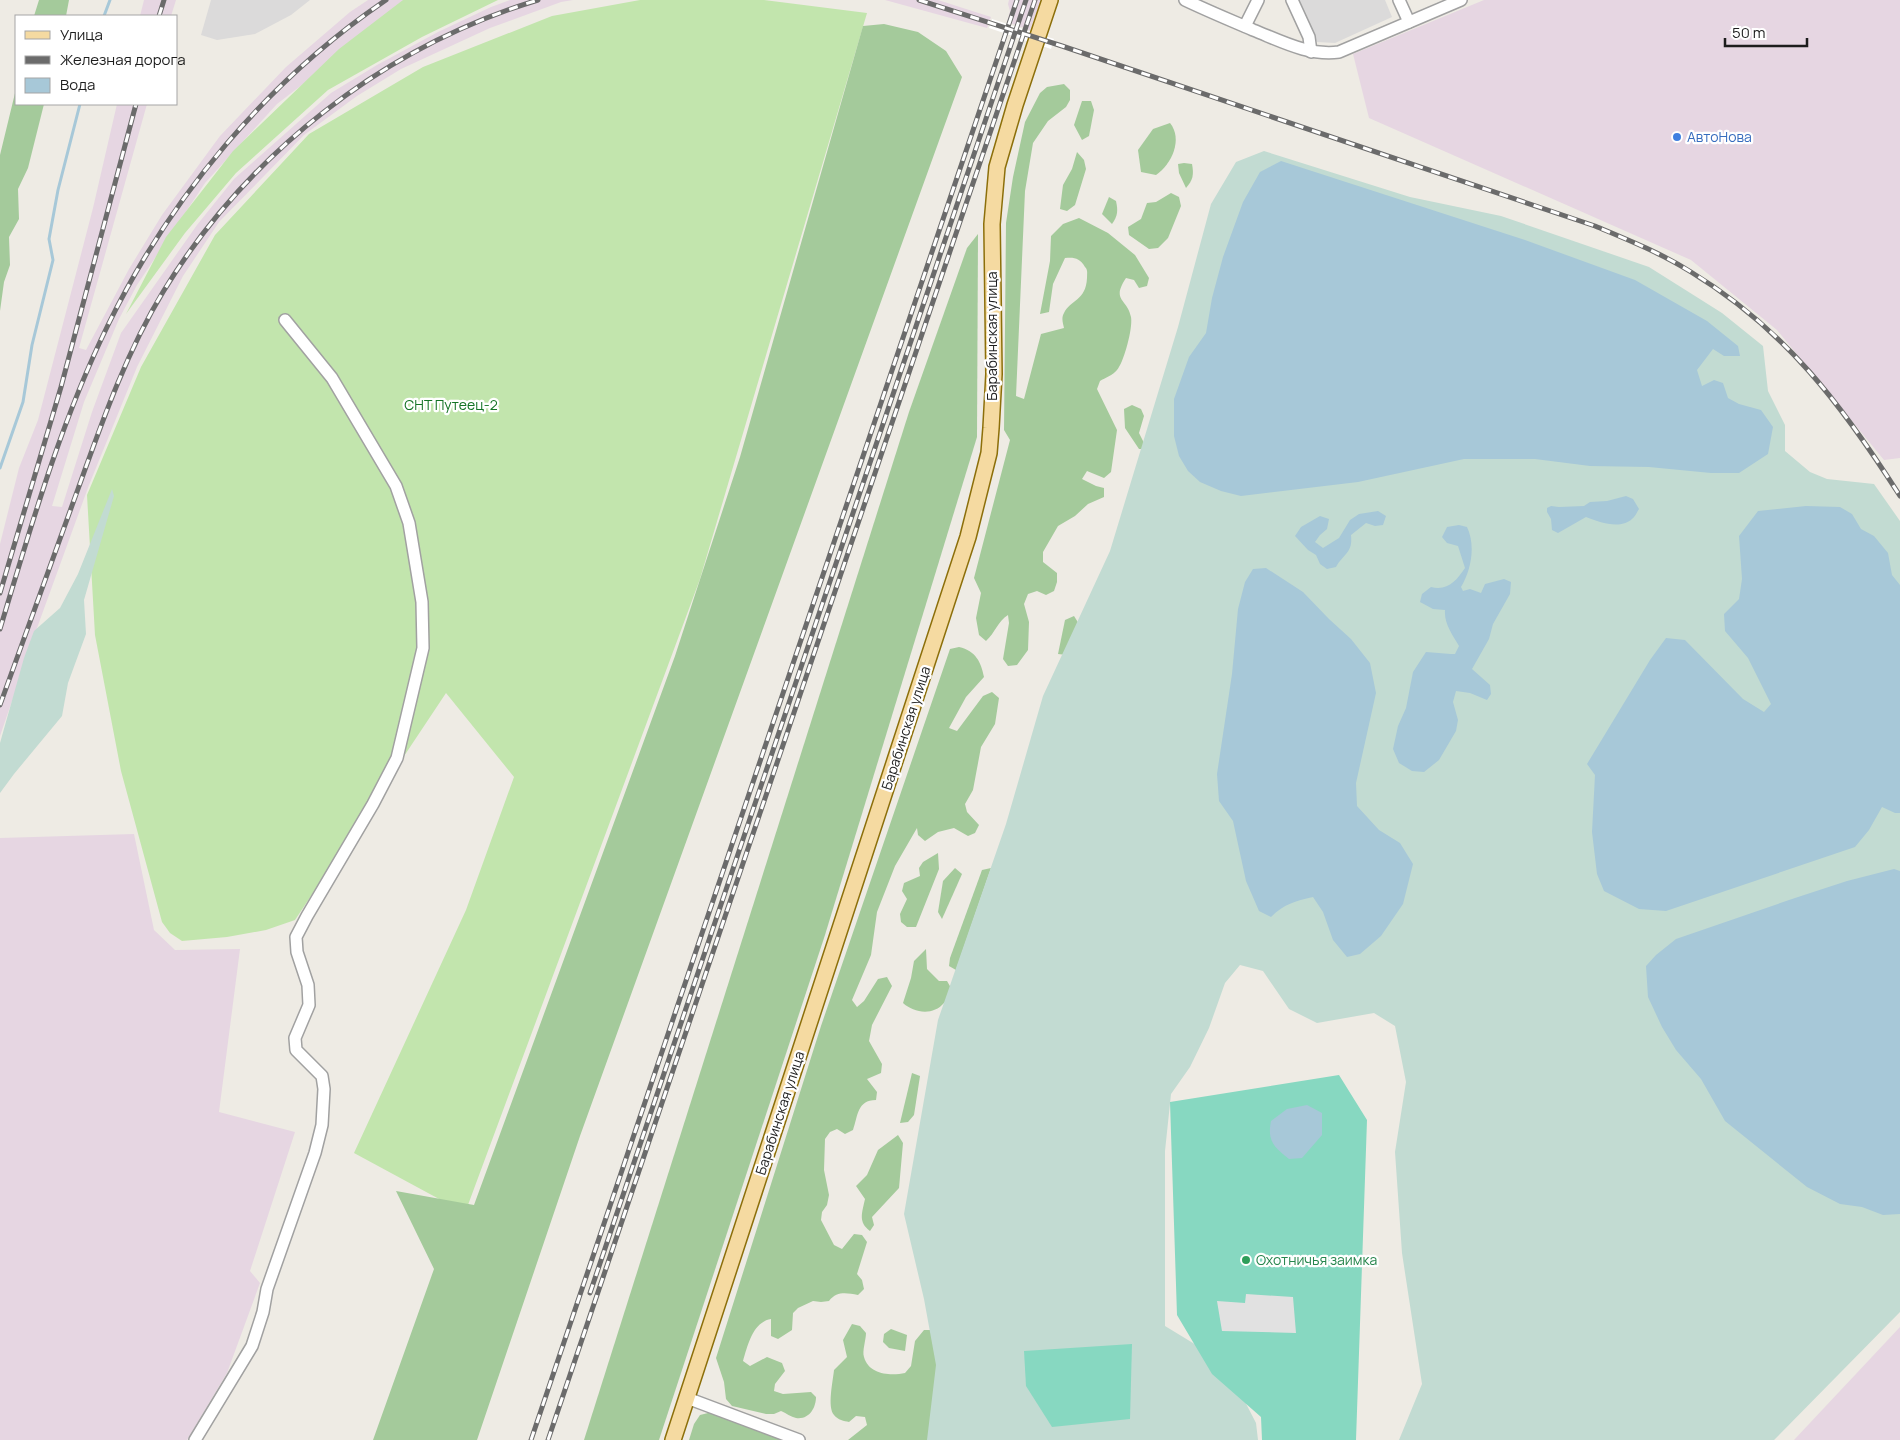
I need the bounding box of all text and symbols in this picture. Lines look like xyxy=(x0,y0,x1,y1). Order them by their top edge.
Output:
legend xyxy=(15,15,178,105)
scale bar xyxy=(1725,15,1808,47)
text: 50 m xyxy=(1732,22,1766,43)
text: Улица xyxy=(60,24,103,45)
text: Железная дорога xyxy=(60,49,185,70)
text: Вода xyxy=(60,74,95,95)
place label: АвтоНова xyxy=(1687,127,1752,146)
marker: АвтоНова xyxy=(1671,131,1683,143)
street label: Барабинская улица xyxy=(982,271,1001,401)
park label: СНТ Путеец-2 xyxy=(404,395,498,414)
street label: Барабинская улица xyxy=(877,663,935,792)
street label: Барабинская улица xyxy=(751,1048,809,1177)
place label: Охотничья заимка xyxy=(1256,1250,1377,1269)
marker: Охотничья заимка xyxy=(1240,1254,1252,1266)

